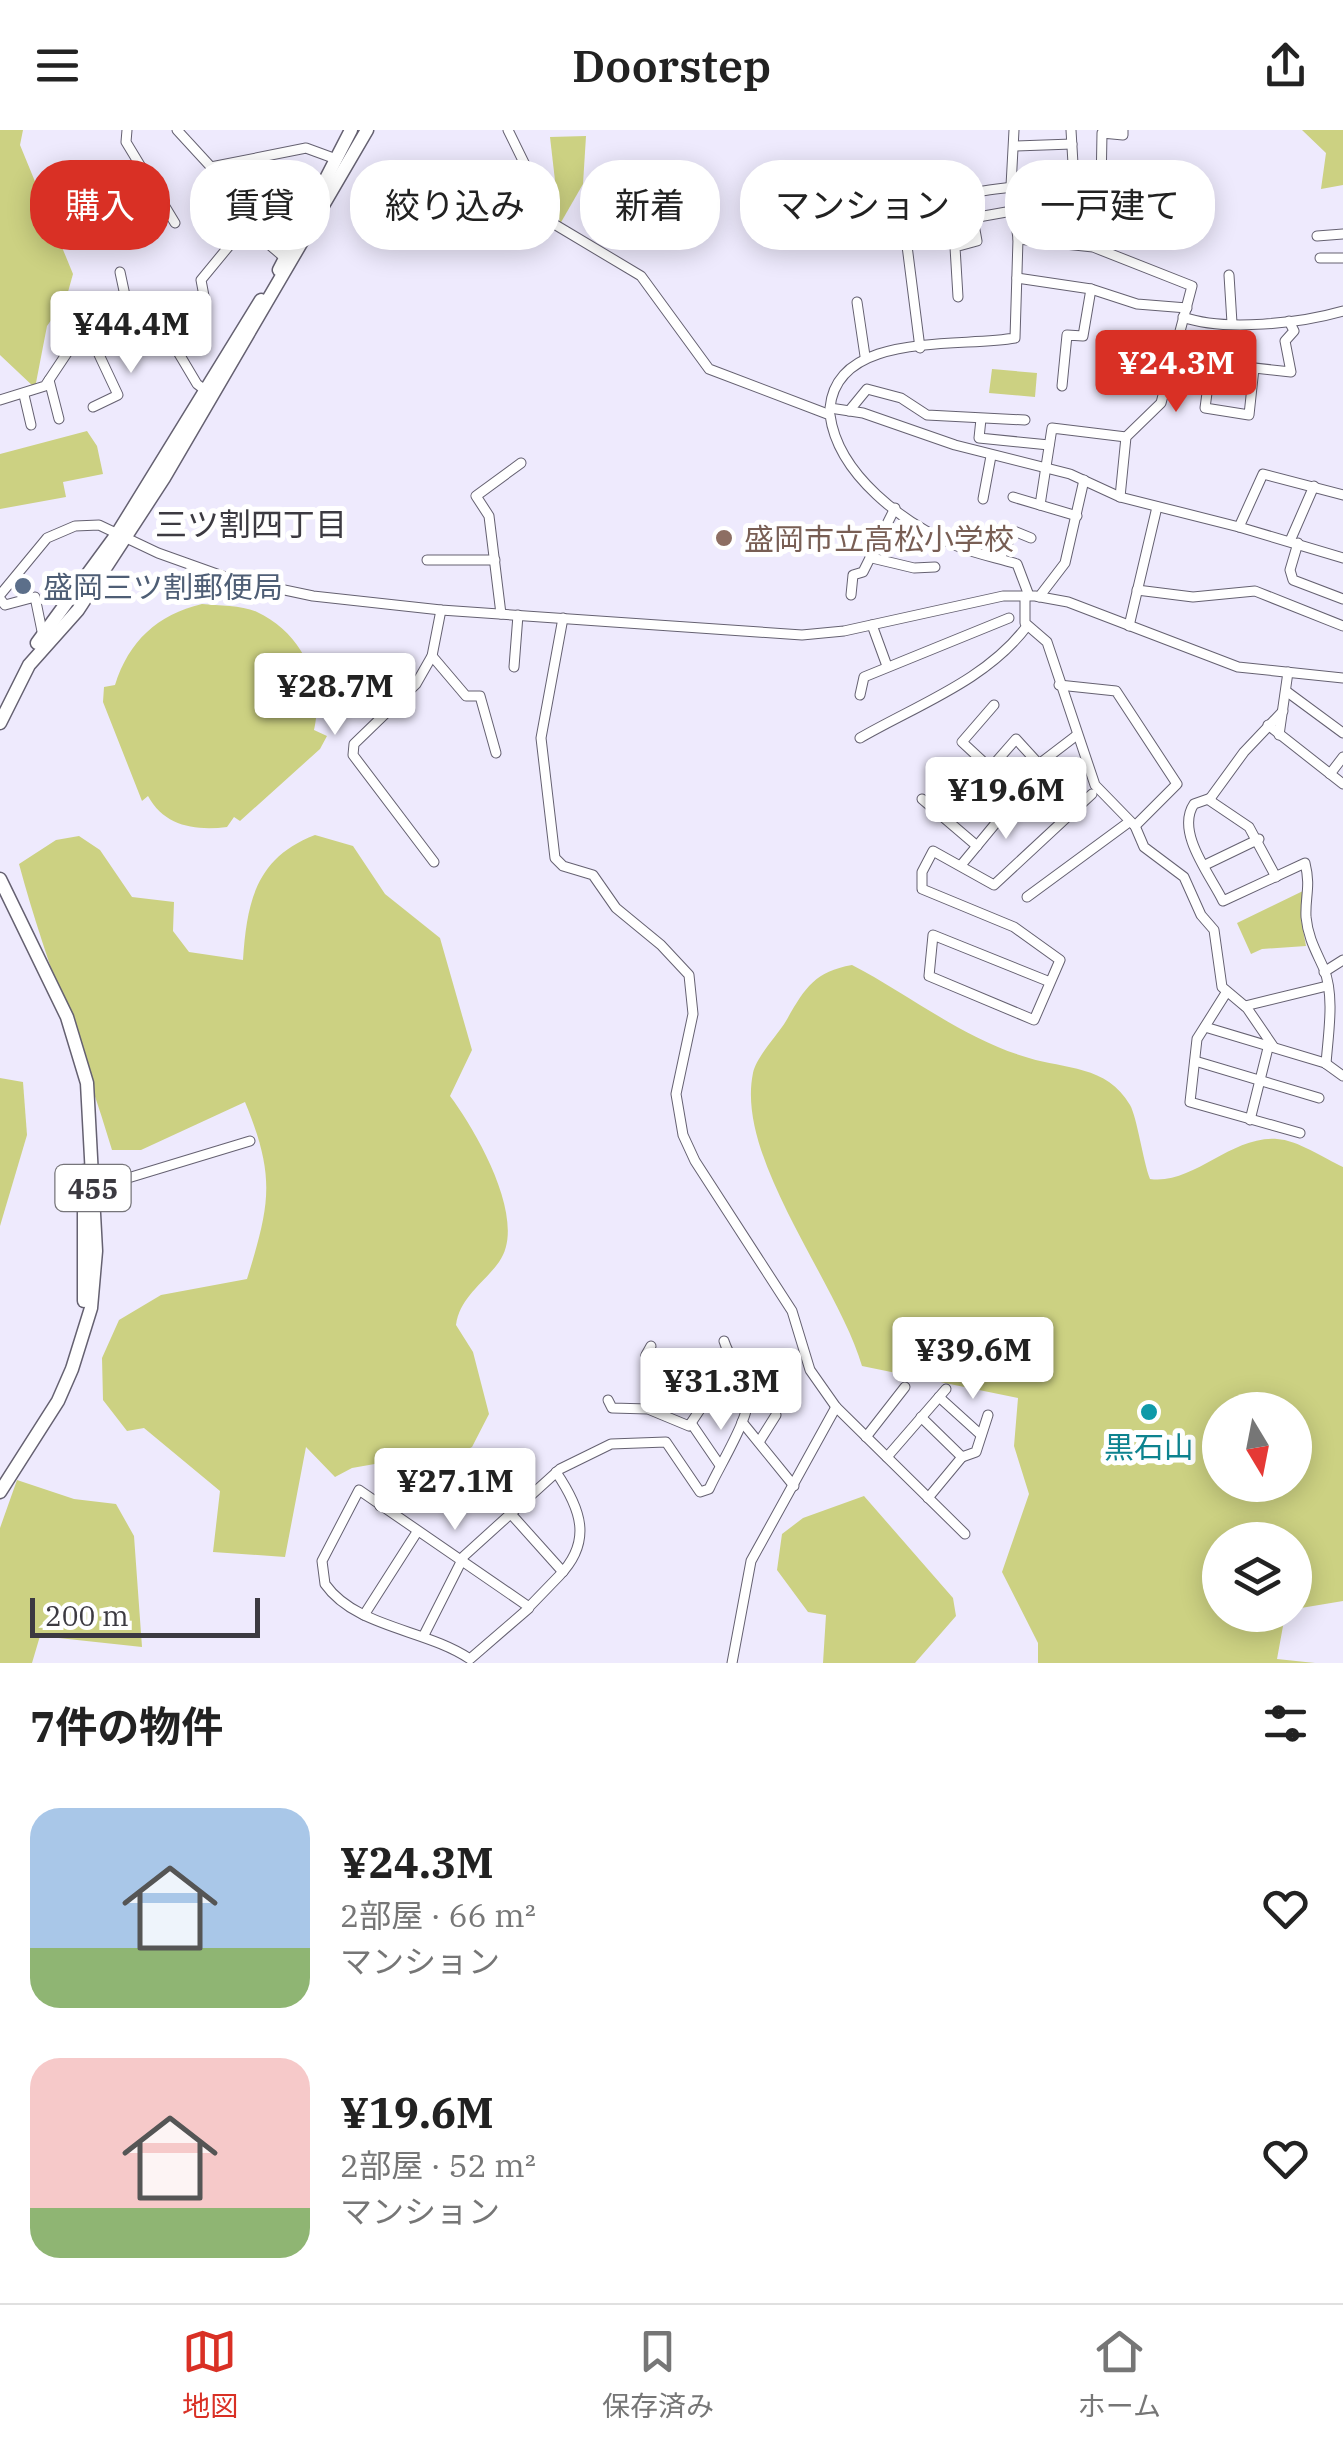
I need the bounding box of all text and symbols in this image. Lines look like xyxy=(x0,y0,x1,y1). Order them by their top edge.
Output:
text: Doorstep xyxy=(572,36,771,94)
icon: menu xyxy=(30,38,85,93)
icon: share xyxy=(1258,38,1313,93)
chip: 購入 xyxy=(30,160,170,250)
chip: 賃貸 xyxy=(190,160,330,250)
chip: 絞り込み xyxy=(350,160,560,250)
chip: 新着 xyxy=(580,160,720,250)
chip: マンション xyxy=(740,160,985,250)
chip: 一戸建て xyxy=(1005,160,1215,250)
pin: ¥44.4M xyxy=(50,291,212,376)
text: ¥44.4M xyxy=(72,302,190,344)
pin: ¥24.3M xyxy=(1095,330,1257,415)
text: ¥24.3M xyxy=(1117,341,1235,383)
district label: 三ツ割四丁目 xyxy=(155,503,347,545)
place label: 盛岡市立高松小学校 xyxy=(744,519,1014,558)
marker: 盛岡市立高松小学校 xyxy=(713,527,735,549)
place label: 盛岡三ツ割郵便局 xyxy=(43,567,283,606)
marker: 盛岡三ツ割郵便局 xyxy=(12,575,34,597)
pin: ¥28.7M xyxy=(254,653,416,738)
text: ¥28.7M xyxy=(276,664,394,706)
pin: ¥19.6M xyxy=(925,757,1087,842)
text: ¥19.6M xyxy=(947,768,1065,810)
road number: 455 xyxy=(56,1165,130,1211)
pin: ¥39.6M xyxy=(892,1317,1054,1402)
text: ¥39.6M xyxy=(914,1328,1032,1370)
pin: ¥31.3M xyxy=(640,1348,802,1433)
text: ¥31.3M xyxy=(662,1359,780,1401)
north arrow xyxy=(1202,1392,1312,1502)
map controls xyxy=(1202,1392,1312,1632)
marker: 黒石山 xyxy=(1138,1401,1160,1423)
place label: 黒石山 xyxy=(1104,1427,1194,1466)
pin: ¥27.1M xyxy=(374,1448,536,1533)
text: ¥27.1M xyxy=(396,1459,514,1501)
button: layers xyxy=(1202,1522,1312,1632)
scale bar xyxy=(30,1593,260,1638)
text: 200 m xyxy=(45,1597,129,1634)
icon: filters xyxy=(1258,1696,1313,1751)
text: 7件の物件 xyxy=(30,1699,223,1754)
text: ¥24.3M xyxy=(340,1835,494,1890)
icon: home xyxy=(110,1848,230,1968)
icon: heart xyxy=(1258,1881,1313,1936)
text: 2部屋 · 66 m² xyxy=(340,1894,536,1936)
text: マンション xyxy=(340,1940,500,1982)
text: ¥19.6M xyxy=(340,2085,494,2140)
icon: home xyxy=(110,2098,230,2218)
icon: heart xyxy=(1258,2131,1313,2186)
text: 2部屋 · 52 m² xyxy=(340,2144,536,2186)
text: マンション xyxy=(340,2190,500,2232)
tab: 地図 xyxy=(182,2324,238,2424)
tab: 保存済み xyxy=(602,2324,714,2424)
tab: ホーム xyxy=(1078,2324,1161,2424)

